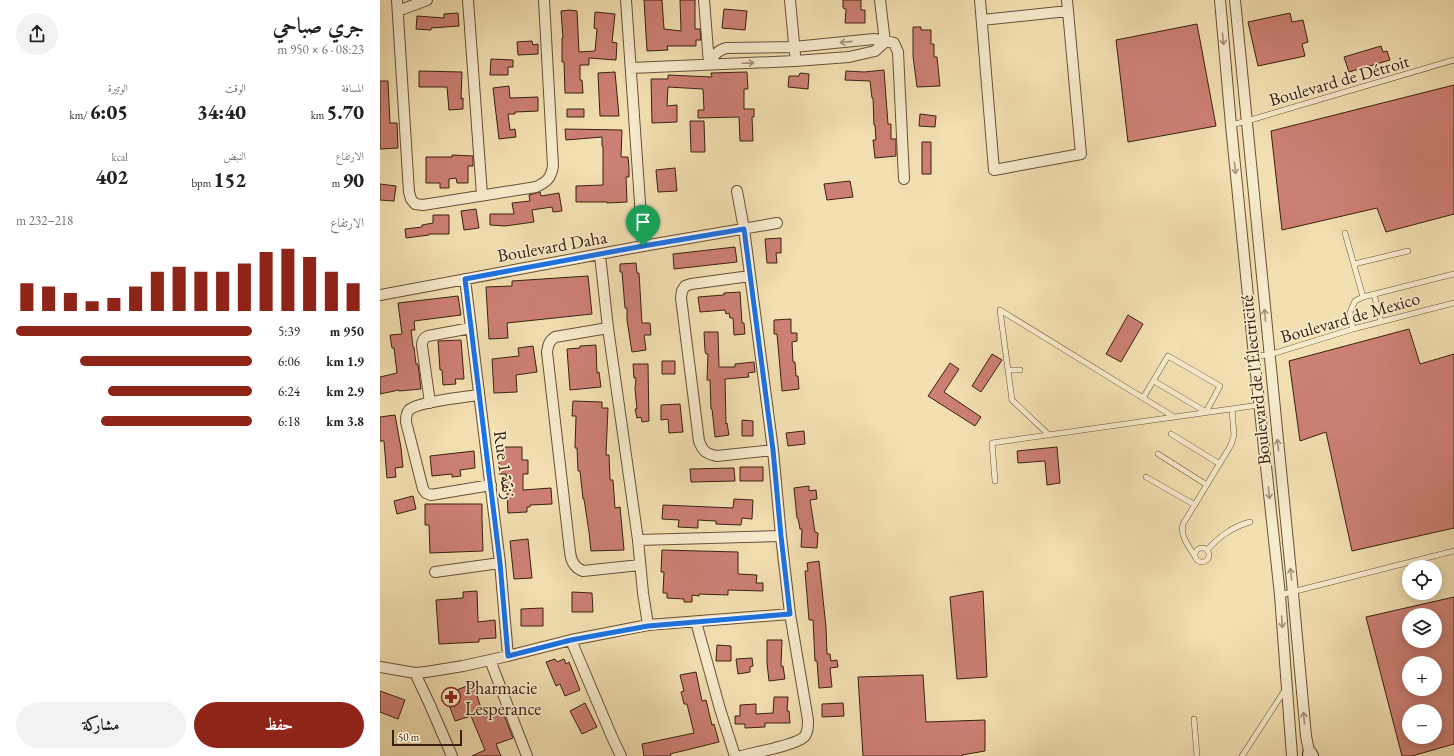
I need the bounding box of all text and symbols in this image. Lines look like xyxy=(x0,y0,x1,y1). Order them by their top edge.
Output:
text: جري صباحي xyxy=(273,11,364,40)
button: share xyxy=(16,13,58,55)
one-way arrow xyxy=(1219,32,1227,45)
one-way arrow xyxy=(840,38,853,45)
text: 08:23 · 6 × 950 m xyxy=(277,41,364,58)
street label: Boulevard de Détroit xyxy=(1266,49,1412,111)
one-way arrow xyxy=(741,59,754,66)
text: الوتيرة xyxy=(108,81,128,95)
text: الوقت xyxy=(225,81,246,95)
text: المسافة xyxy=(342,81,364,95)
text: 6:05 xyxy=(90,99,128,125)
text: 34:40 xyxy=(197,99,246,125)
text: 5.70 xyxy=(327,99,364,125)
text: /km xyxy=(70,108,90,122)
text: km xyxy=(311,108,327,122)
text: النبض xyxy=(223,149,246,163)
text: الارتفاع xyxy=(335,149,364,163)
text: kcal xyxy=(112,150,128,164)
one-way arrow xyxy=(1231,161,1239,174)
text: 402 xyxy=(96,164,128,190)
text: 152 xyxy=(214,167,246,193)
text: 90 xyxy=(342,167,364,193)
text: bpm xyxy=(191,176,214,190)
text: m xyxy=(332,176,342,190)
pin xyxy=(626,205,660,246)
icon: arrive xyxy=(632,211,654,233)
text: 218–232 m xyxy=(16,212,73,229)
text: الارتفاع xyxy=(330,214,364,231)
street label: Boulevard Daha xyxy=(495,225,609,267)
street label: Boulevard de Mexico xyxy=(1278,286,1423,348)
street label: Boulevard de l'Électricité xyxy=(1235,294,1275,466)
one-way arrow xyxy=(1262,309,1269,322)
text: 5:39 xyxy=(278,323,300,340)
text: 950 m xyxy=(330,323,364,340)
text: 6:06 xyxy=(278,353,300,370)
text: 1.9 km xyxy=(326,353,364,370)
text: 6:24 xyxy=(278,383,300,400)
text: 2.9 km xyxy=(326,383,364,400)
text: 6:18 xyxy=(278,413,300,430)
text: 3.8 km xyxy=(326,413,364,430)
street label: Rue 1 زنقة xyxy=(489,429,521,501)
one-way arrow xyxy=(1275,439,1282,452)
one-way arrow xyxy=(1265,486,1273,499)
map controls xyxy=(1402,560,1442,744)
button: locate xyxy=(1402,560,1442,600)
one-way arrow xyxy=(1288,568,1295,581)
button: layers xyxy=(1402,608,1442,648)
one-way arrow xyxy=(1279,615,1286,628)
button: + xyxy=(1402,656,1442,696)
place label: Pharmacie Lesperance xyxy=(465,676,541,720)
pharmacy icon: Pharmacie Lesperance xyxy=(440,686,462,708)
button: مشاركة xyxy=(16,702,186,748)
button: حفظ xyxy=(194,702,364,748)
button: − xyxy=(1402,704,1442,744)
one-way arrow xyxy=(1301,712,1308,725)
scale bar xyxy=(392,728,462,747)
text: 50 m xyxy=(398,730,419,744)

